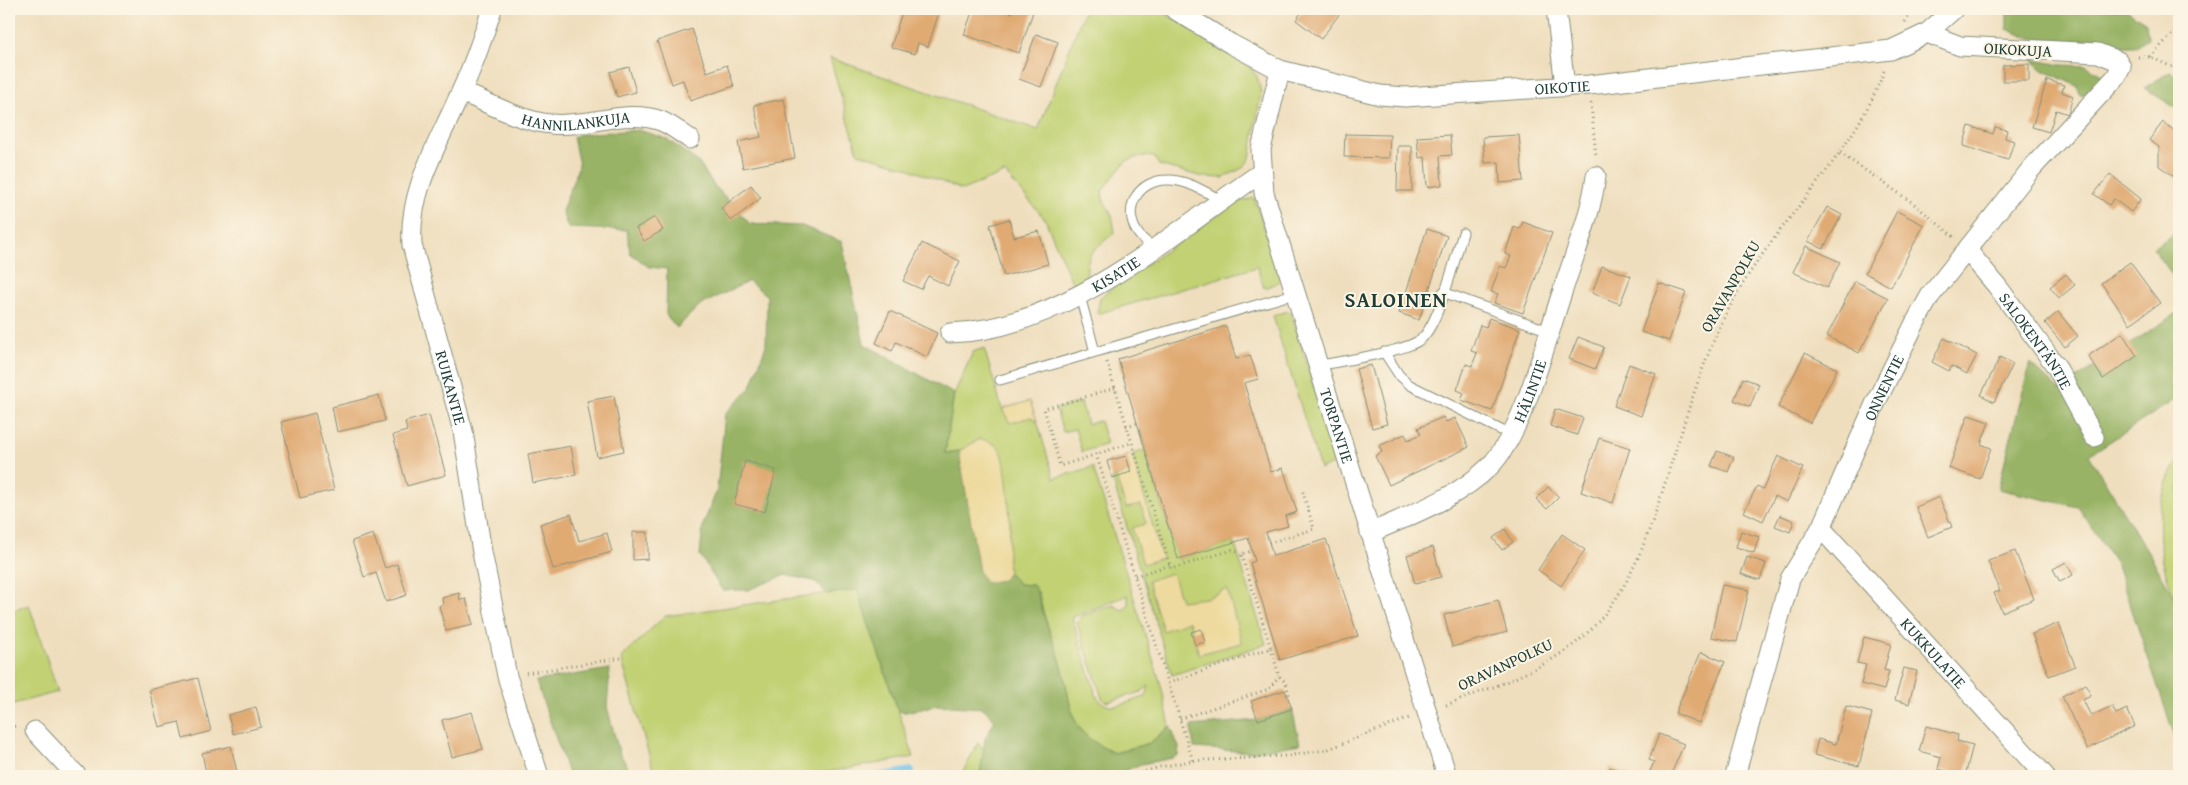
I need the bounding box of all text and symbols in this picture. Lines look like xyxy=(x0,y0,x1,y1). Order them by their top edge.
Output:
street label: OIKOKUJA xyxy=(1983,35,2053,63)
street label: OIKOTIE xyxy=(1534,73,1591,101)
street label: HANNILANKUJA xyxy=(519,105,631,137)
street label: ORAVANPOLKU xyxy=(1694,235,1766,336)
street label: KISATIE xyxy=(1087,250,1145,298)
district label: SALOINEN xyxy=(1345,284,1447,315)
street label: SALOKENTÄNTIE xyxy=(1993,287,2078,394)
street label: RUIKANTIE xyxy=(429,348,473,428)
street label: ONNENTIE xyxy=(1857,350,1910,424)
street label: HÄLINTIE xyxy=(1507,356,1552,426)
street label: TORPANTIE xyxy=(1314,385,1360,466)
street label: KUKKULATIE xyxy=(1895,612,1972,693)
street label: ORAVANPOLKU xyxy=(1453,631,1557,697)

